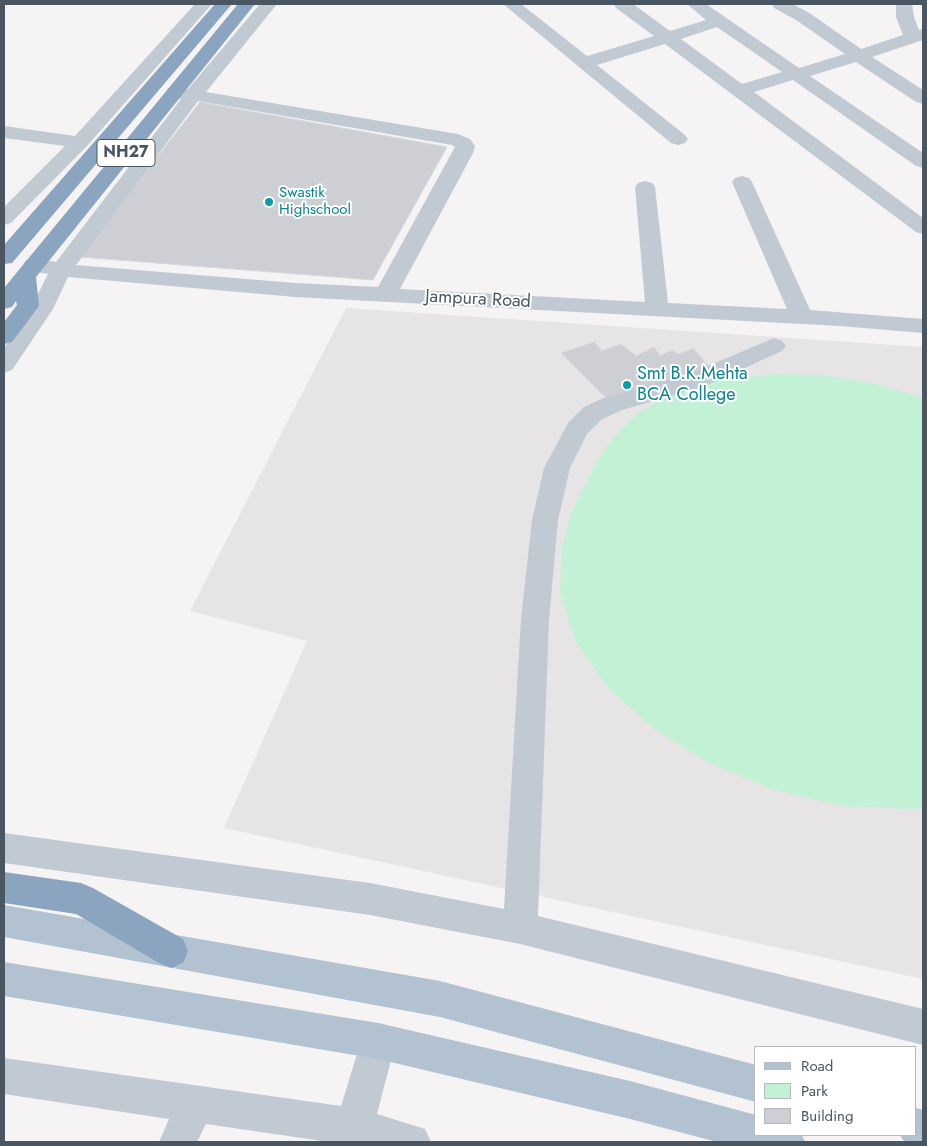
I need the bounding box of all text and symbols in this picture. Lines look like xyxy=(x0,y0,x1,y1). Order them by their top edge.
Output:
road number: NH27 xyxy=(97,140,155,167)
place label: Swastik Highschool xyxy=(279,184,351,219)
marker: Swastik Highschool xyxy=(263,196,275,208)
street label: Jampura Road xyxy=(425,286,531,314)
place label: Smt B.K.Mehta BCA College xyxy=(637,364,748,406)
marker: Smt B.K.Mehta BCA College xyxy=(621,379,633,391)
legend xyxy=(754,1046,917,1136)
text: Road xyxy=(801,1055,833,1077)
text: Park xyxy=(801,1080,828,1102)
text: Building xyxy=(801,1105,853,1127)

